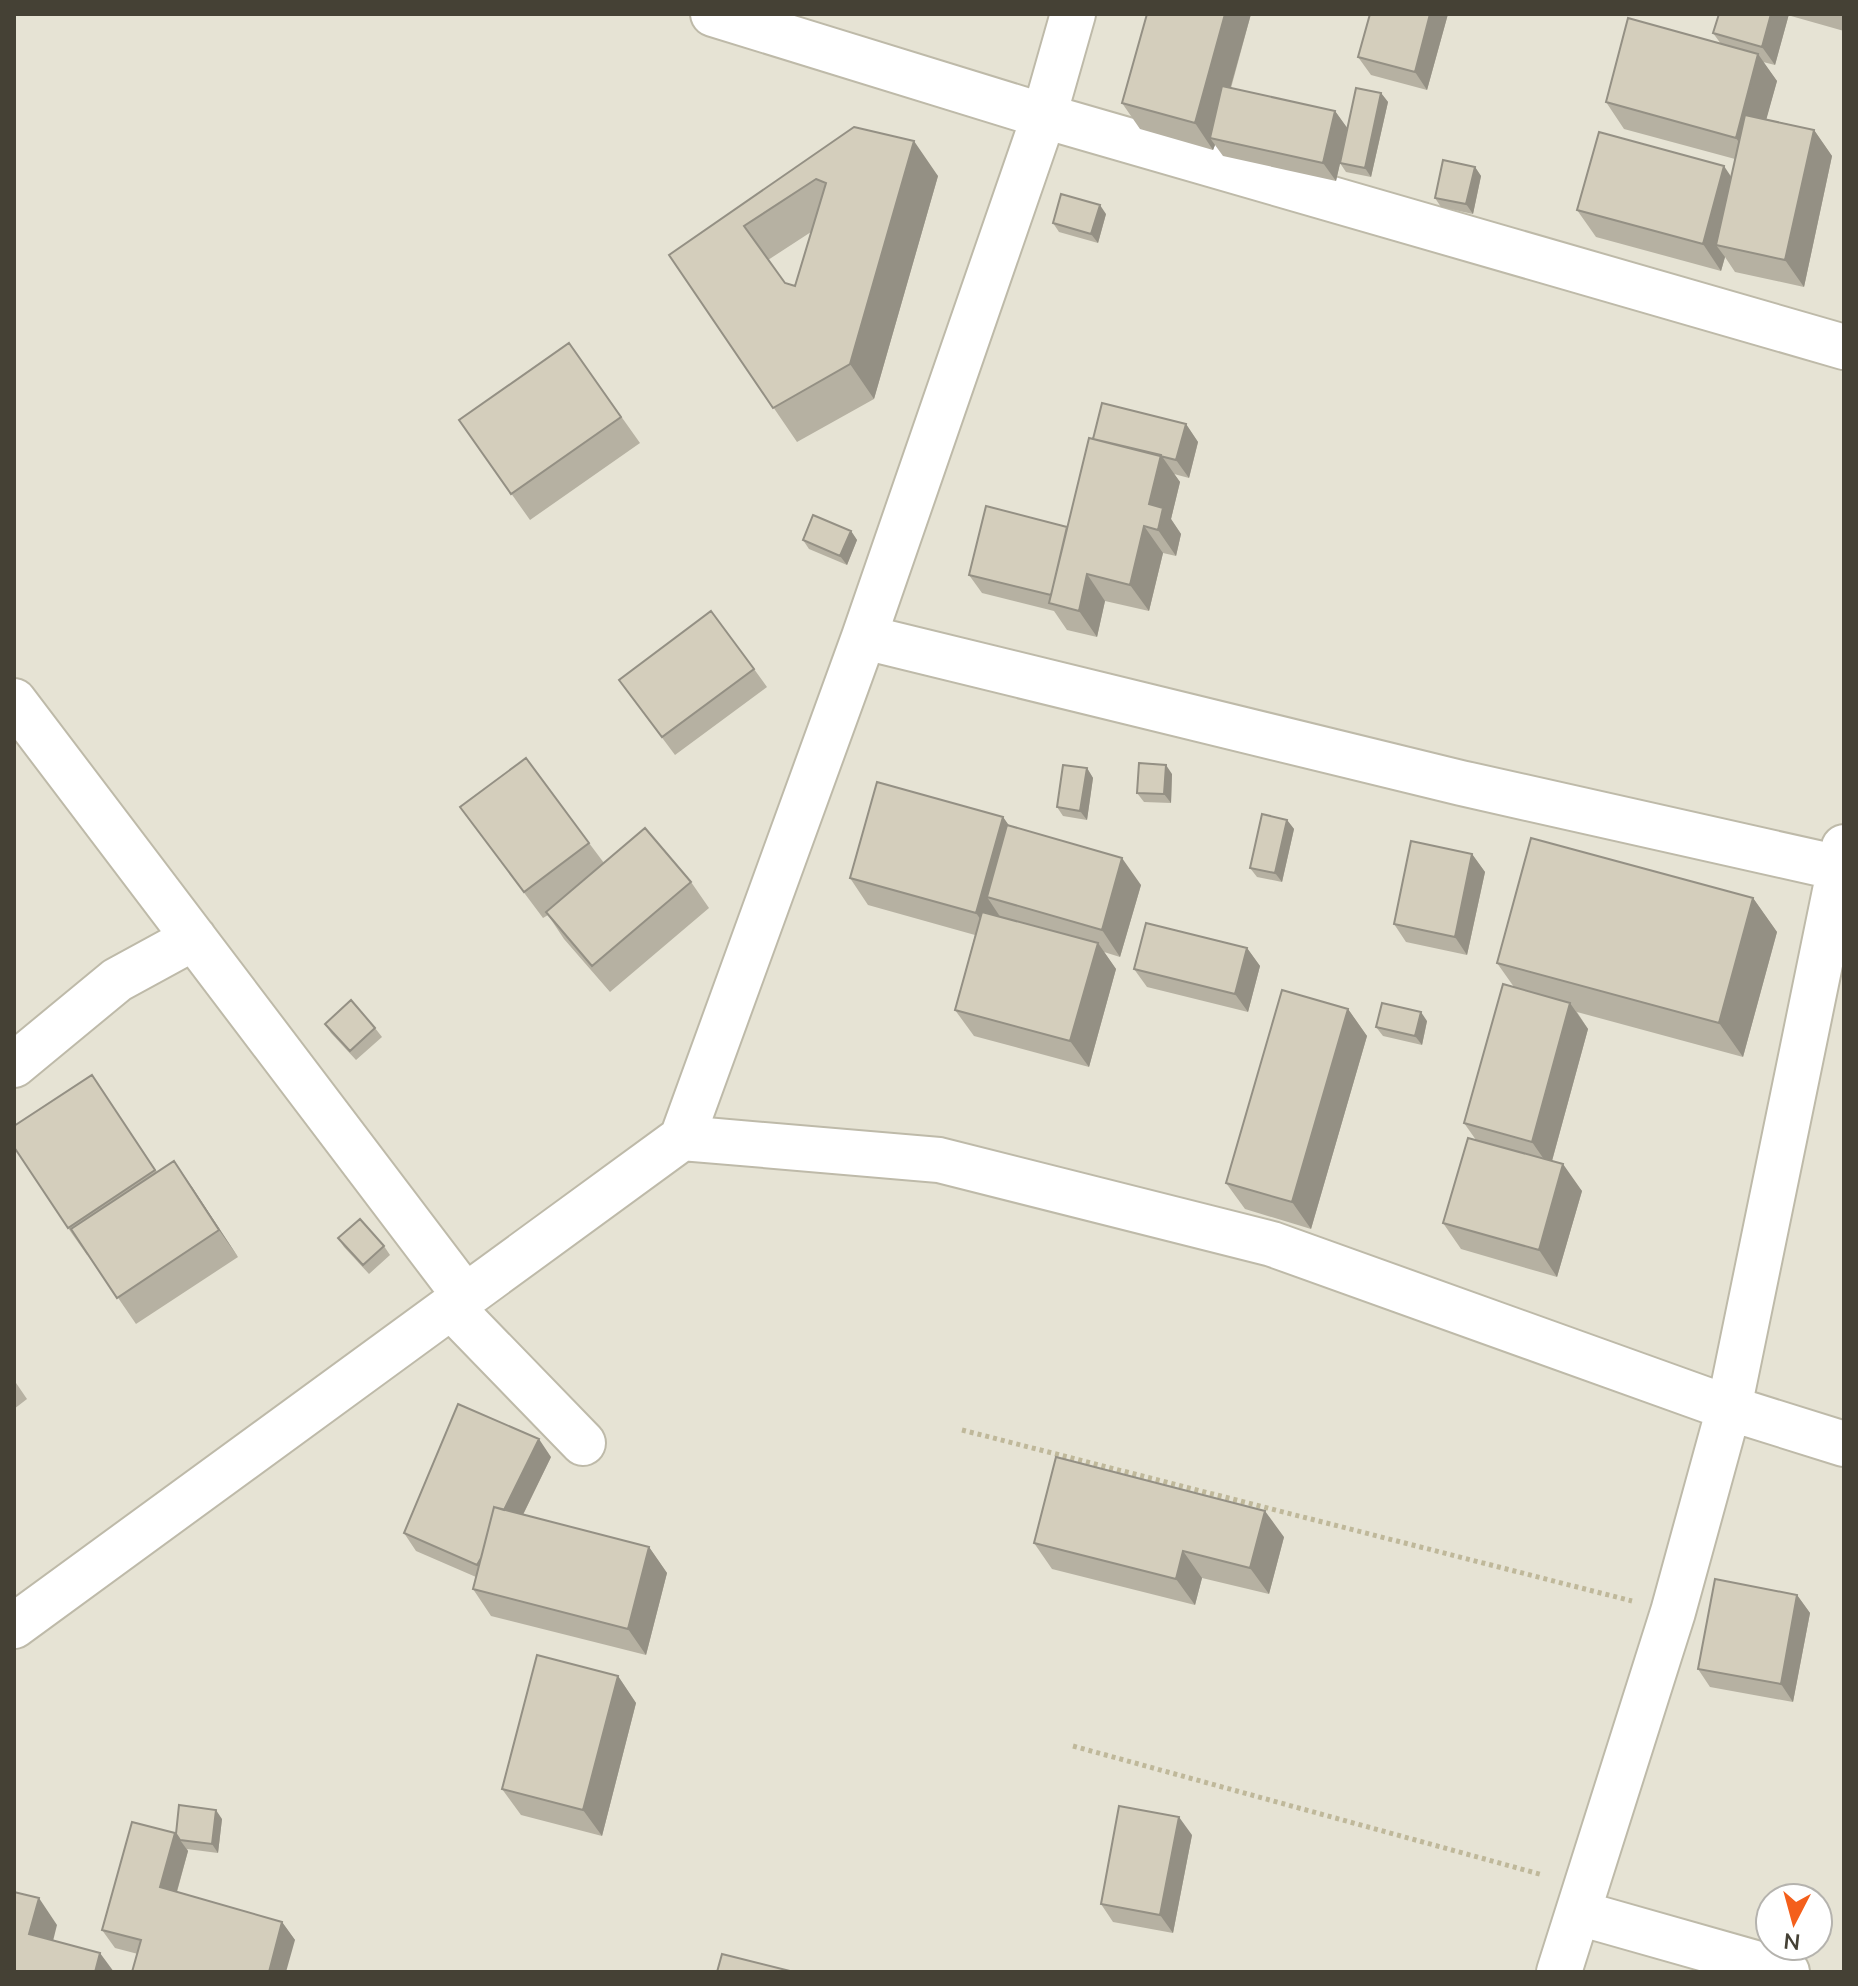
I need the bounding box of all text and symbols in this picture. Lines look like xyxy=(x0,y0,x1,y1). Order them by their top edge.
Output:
north arrow xyxy=(1754,1882,1834,1962)
text: N xyxy=(1782,1927,1802,1957)

